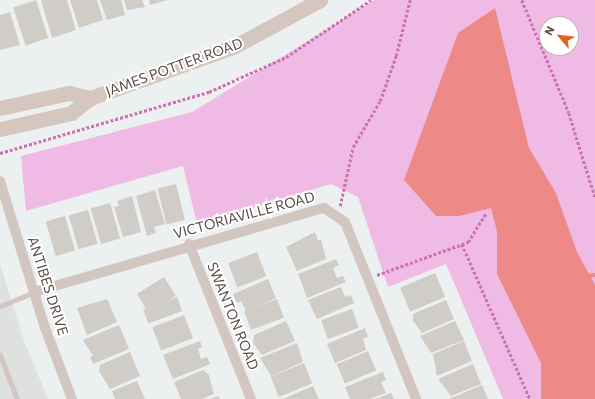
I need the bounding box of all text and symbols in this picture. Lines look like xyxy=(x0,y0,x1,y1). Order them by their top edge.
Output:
north arrow xyxy=(539,16,579,56)
text: N xyxy=(541,24,557,37)
street label: JAMES POTTER ROAD xyxy=(103,34,245,100)
street label: VICTORIAVILLE ROAD xyxy=(171,188,317,242)
street label: ANTIBES DRIVE xyxy=(24,234,72,338)
street label: SWANTON ROAD xyxy=(204,260,262,372)

